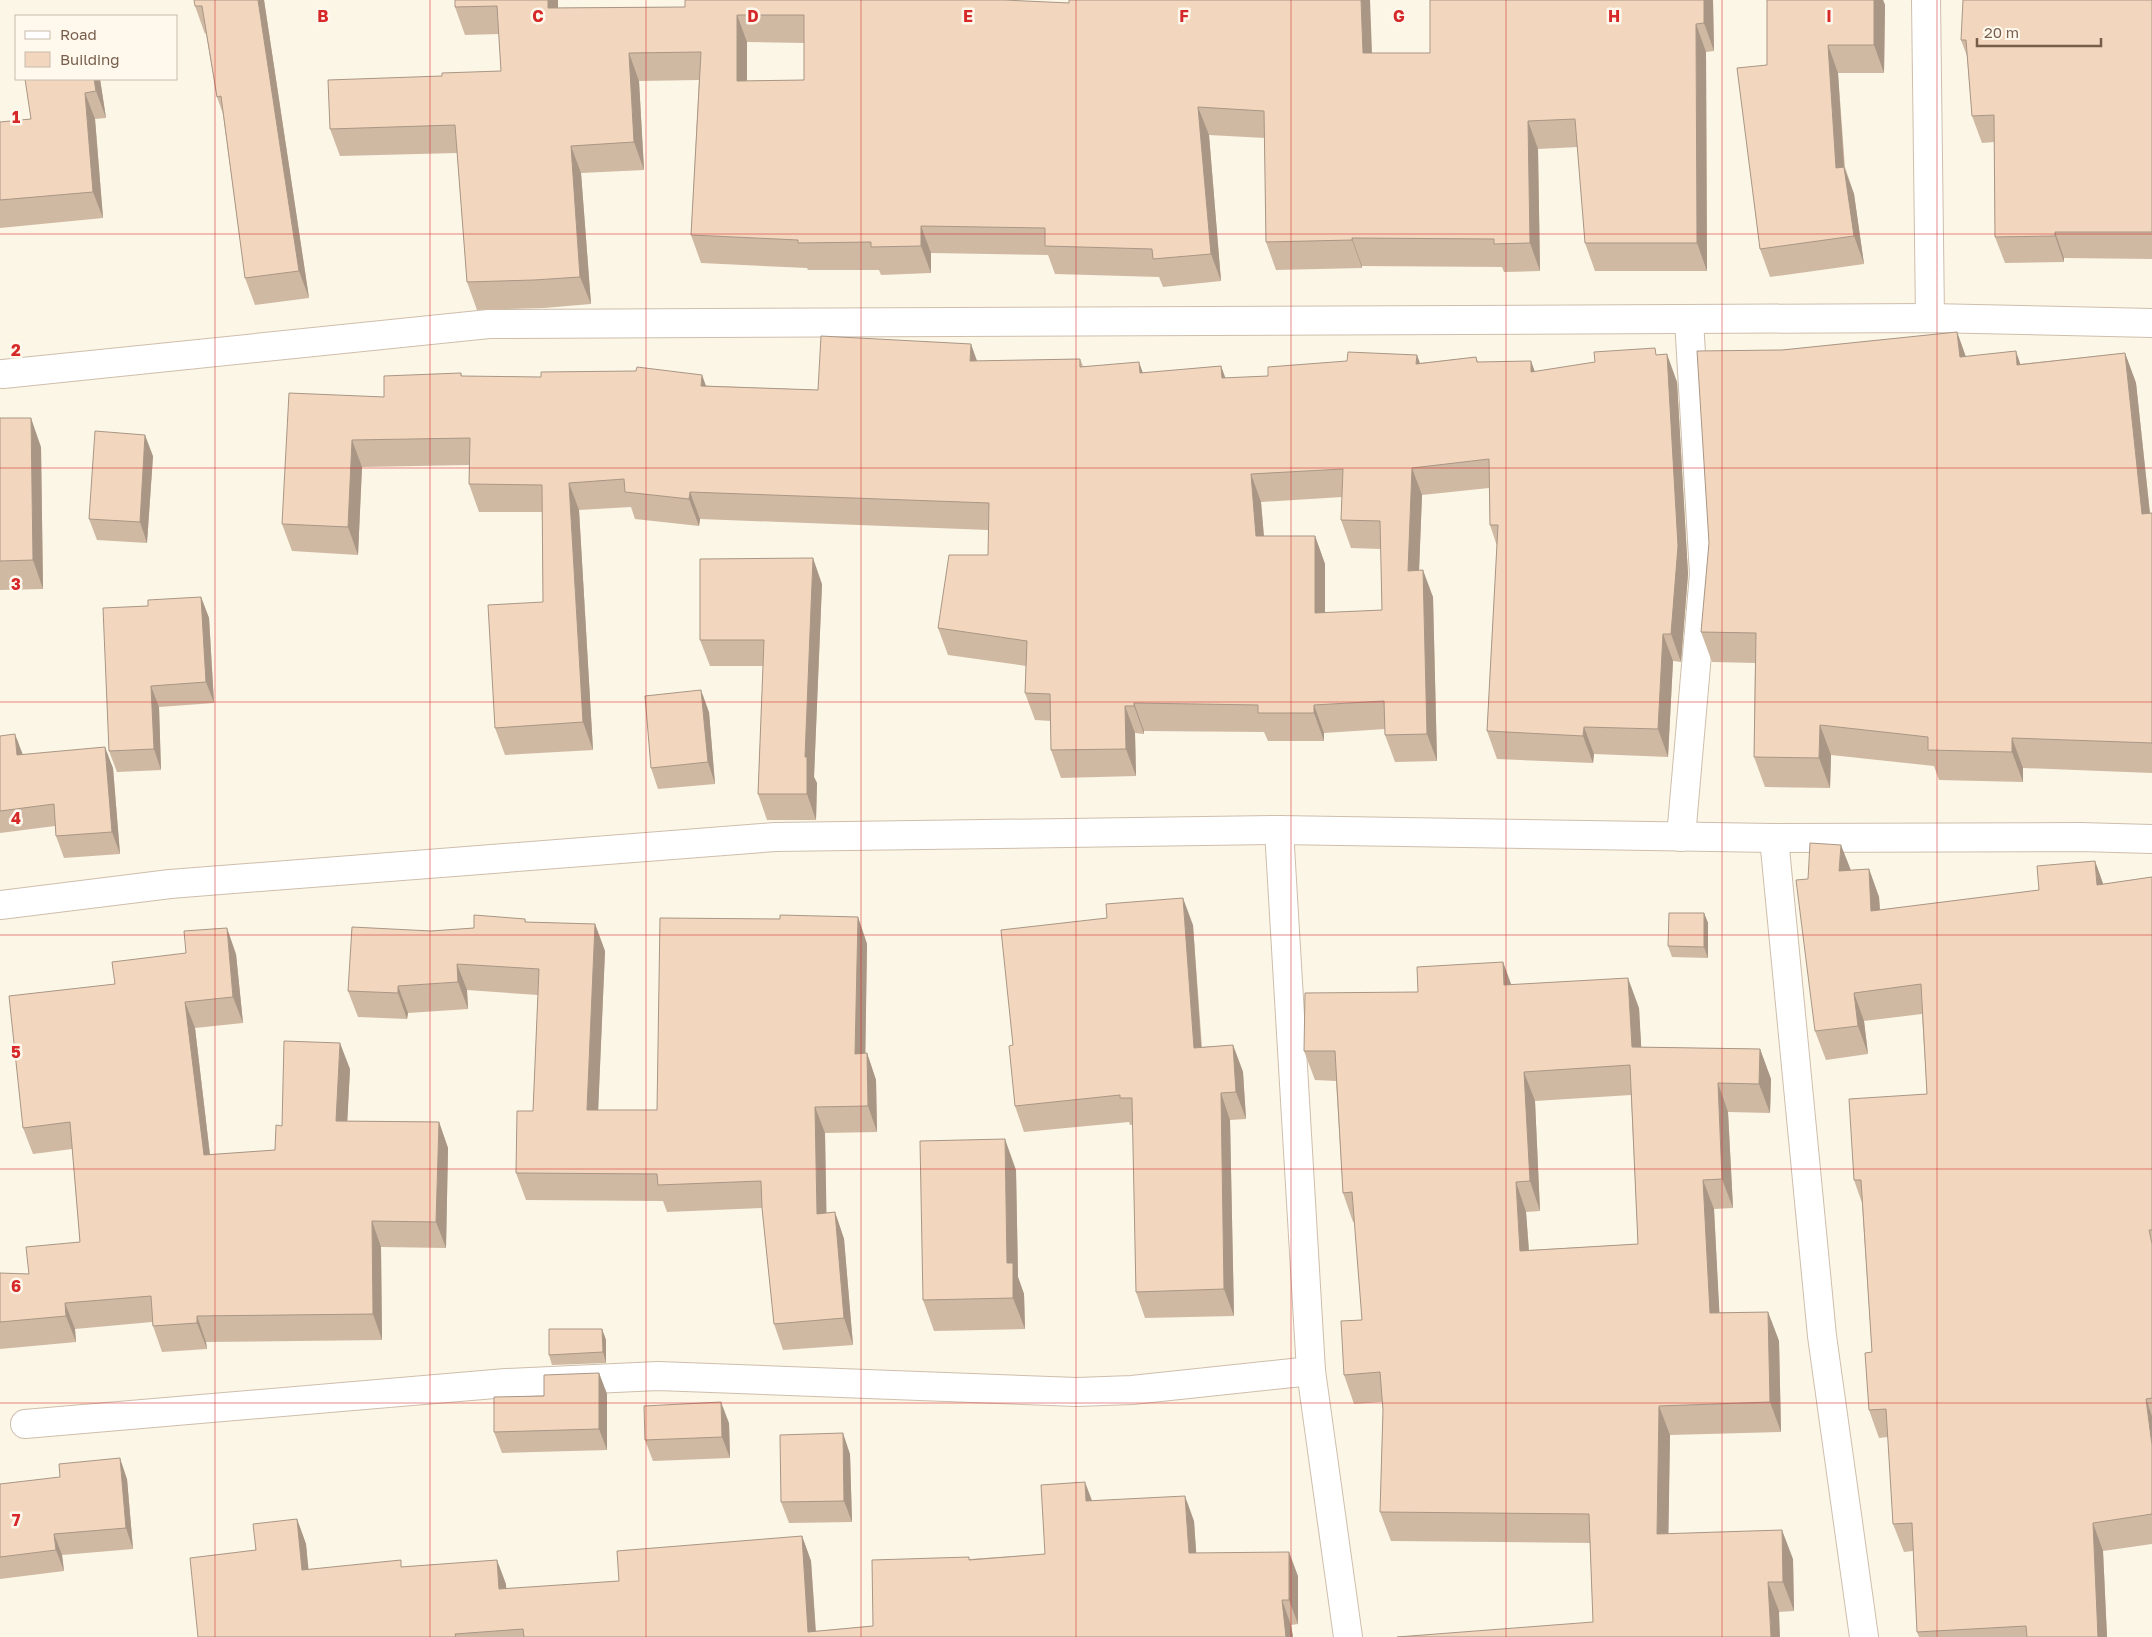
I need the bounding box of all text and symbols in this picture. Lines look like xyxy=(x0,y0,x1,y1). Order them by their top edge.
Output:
text: B xyxy=(317,6,329,26)
text: C xyxy=(532,6,544,26)
text: D xyxy=(747,6,759,26)
text: E xyxy=(963,6,973,26)
text: F xyxy=(1179,6,1189,26)
text: G xyxy=(1393,6,1405,26)
text: H xyxy=(1608,6,1620,26)
text: I xyxy=(1826,6,1832,26)
legend xyxy=(15,15,178,80)
scale bar xyxy=(1977,15,2101,47)
text: 20 m xyxy=(1984,23,2019,41)
text: Road xyxy=(60,25,97,43)
text: Building xyxy=(60,50,120,68)
text: 1 xyxy=(12,107,20,127)
text: 2 xyxy=(11,340,21,360)
text: 3 xyxy=(11,574,21,594)
text: 4 xyxy=(11,808,21,828)
text: 5 xyxy=(11,1042,21,1062)
text: 6 xyxy=(11,1276,21,1296)
text: 7 xyxy=(12,1510,21,1530)

